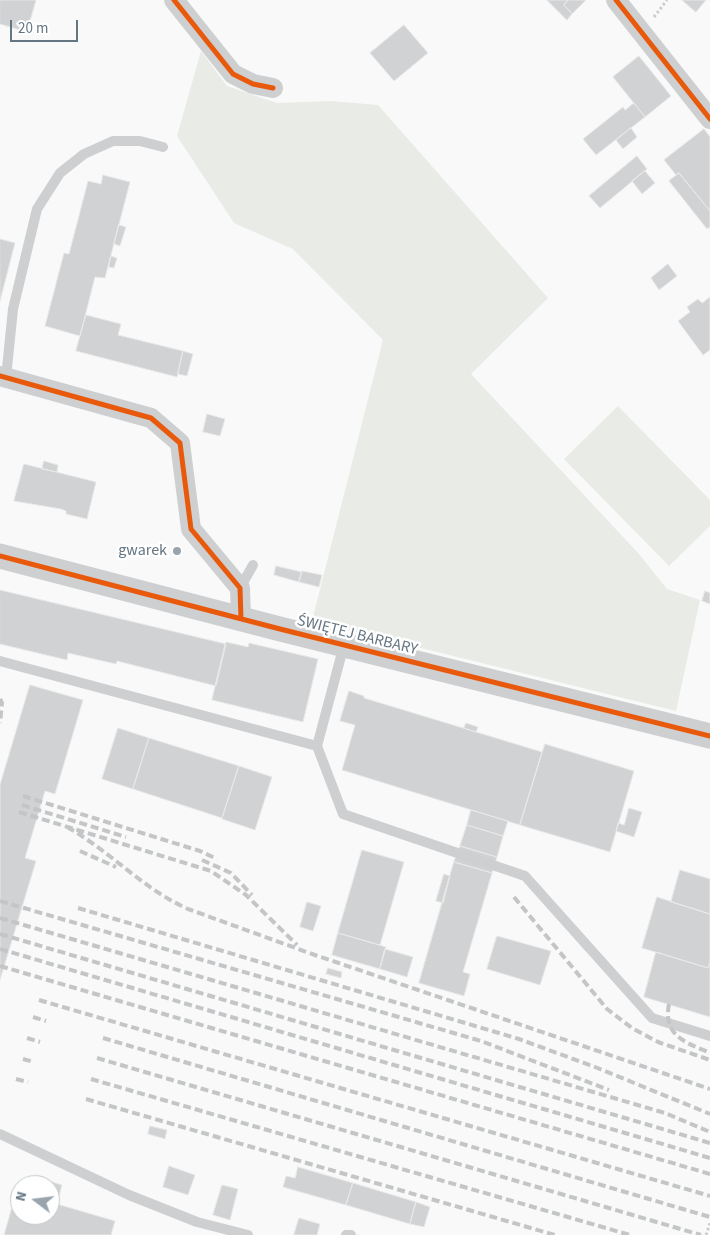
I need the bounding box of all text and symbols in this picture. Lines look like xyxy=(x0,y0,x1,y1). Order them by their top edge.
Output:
scale bar xyxy=(12,10,80,42)
text: 20 m xyxy=(18,18,48,39)
place label: gwarek xyxy=(118,541,167,561)
marker: gwarek xyxy=(171,545,183,557)
street label: ŚWIĘTEJ BARBARY xyxy=(295,612,419,660)
north arrow xyxy=(10,1175,60,1225)
text: N xyxy=(11,1189,32,1203)

